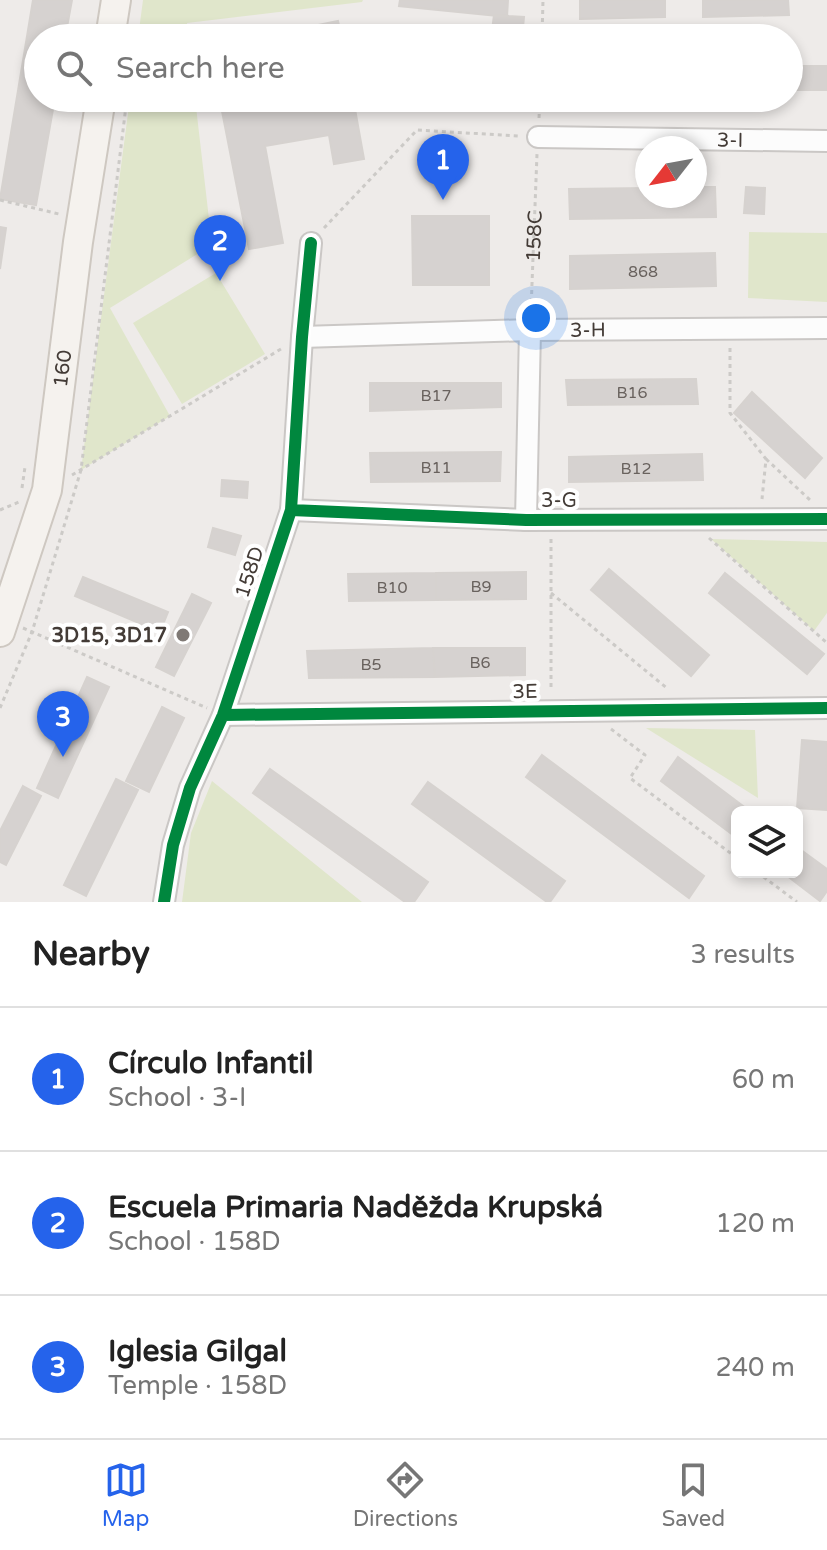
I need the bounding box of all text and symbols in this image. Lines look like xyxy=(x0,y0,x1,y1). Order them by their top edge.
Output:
search box xyxy=(24,24,803,112)
icon: search xyxy=(52,46,96,90)
text: Search here xyxy=(116,50,285,87)
street label: 3-I xyxy=(717,128,743,153)
pin: 1 xyxy=(417,134,469,200)
north arrow xyxy=(635,136,707,208)
street label: 158C xyxy=(522,210,548,262)
pin: 2 xyxy=(194,215,246,281)
house number: 868 xyxy=(628,262,658,282)
your location xyxy=(516,298,556,338)
street label: 3-H xyxy=(570,318,606,343)
street label: 160 xyxy=(49,348,77,389)
house number: B16 xyxy=(616,383,648,403)
house number: B17 xyxy=(420,386,452,406)
house number: B11 xyxy=(420,458,452,478)
house number: B12 xyxy=(620,459,652,479)
street label: 3-G xyxy=(541,489,577,513)
street label: 158D xyxy=(230,544,270,601)
house number: B9 xyxy=(470,577,492,597)
house number: B10 xyxy=(376,578,408,598)
place label: 3D15, 3D17 xyxy=(51,624,167,648)
marker: 3D15, 3D17 xyxy=(174,626,192,644)
house number: B6 xyxy=(469,653,491,673)
house number: B5 xyxy=(360,655,382,675)
street label: 3E xyxy=(512,680,538,704)
pin: 3 xyxy=(37,691,89,757)
map controls xyxy=(731,806,803,878)
button: layers xyxy=(731,806,803,878)
text: Nearby xyxy=(32,934,150,975)
text: 3 results xyxy=(690,939,795,970)
text: Círculo Infantil xyxy=(108,1045,313,1082)
text: 1 xyxy=(50,1064,66,1095)
text: 60 m xyxy=(732,1064,795,1095)
text: School · 3-I xyxy=(108,1082,246,1113)
text: Escuela Primaria Naděžda Krupská xyxy=(108,1189,603,1226)
text: 2 xyxy=(50,1208,66,1239)
text: 120 m xyxy=(715,1208,795,1239)
text: School · 158D xyxy=(108,1226,281,1257)
text: Iglesia Gilgal xyxy=(108,1333,287,1370)
text: 3 xyxy=(50,1352,66,1383)
text: 240 m xyxy=(715,1352,795,1383)
text: Temple · 158D xyxy=(108,1370,287,1401)
tab: Map xyxy=(102,1458,149,1532)
tab: Directions xyxy=(353,1458,458,1532)
tab: Saved xyxy=(662,1458,725,1532)

